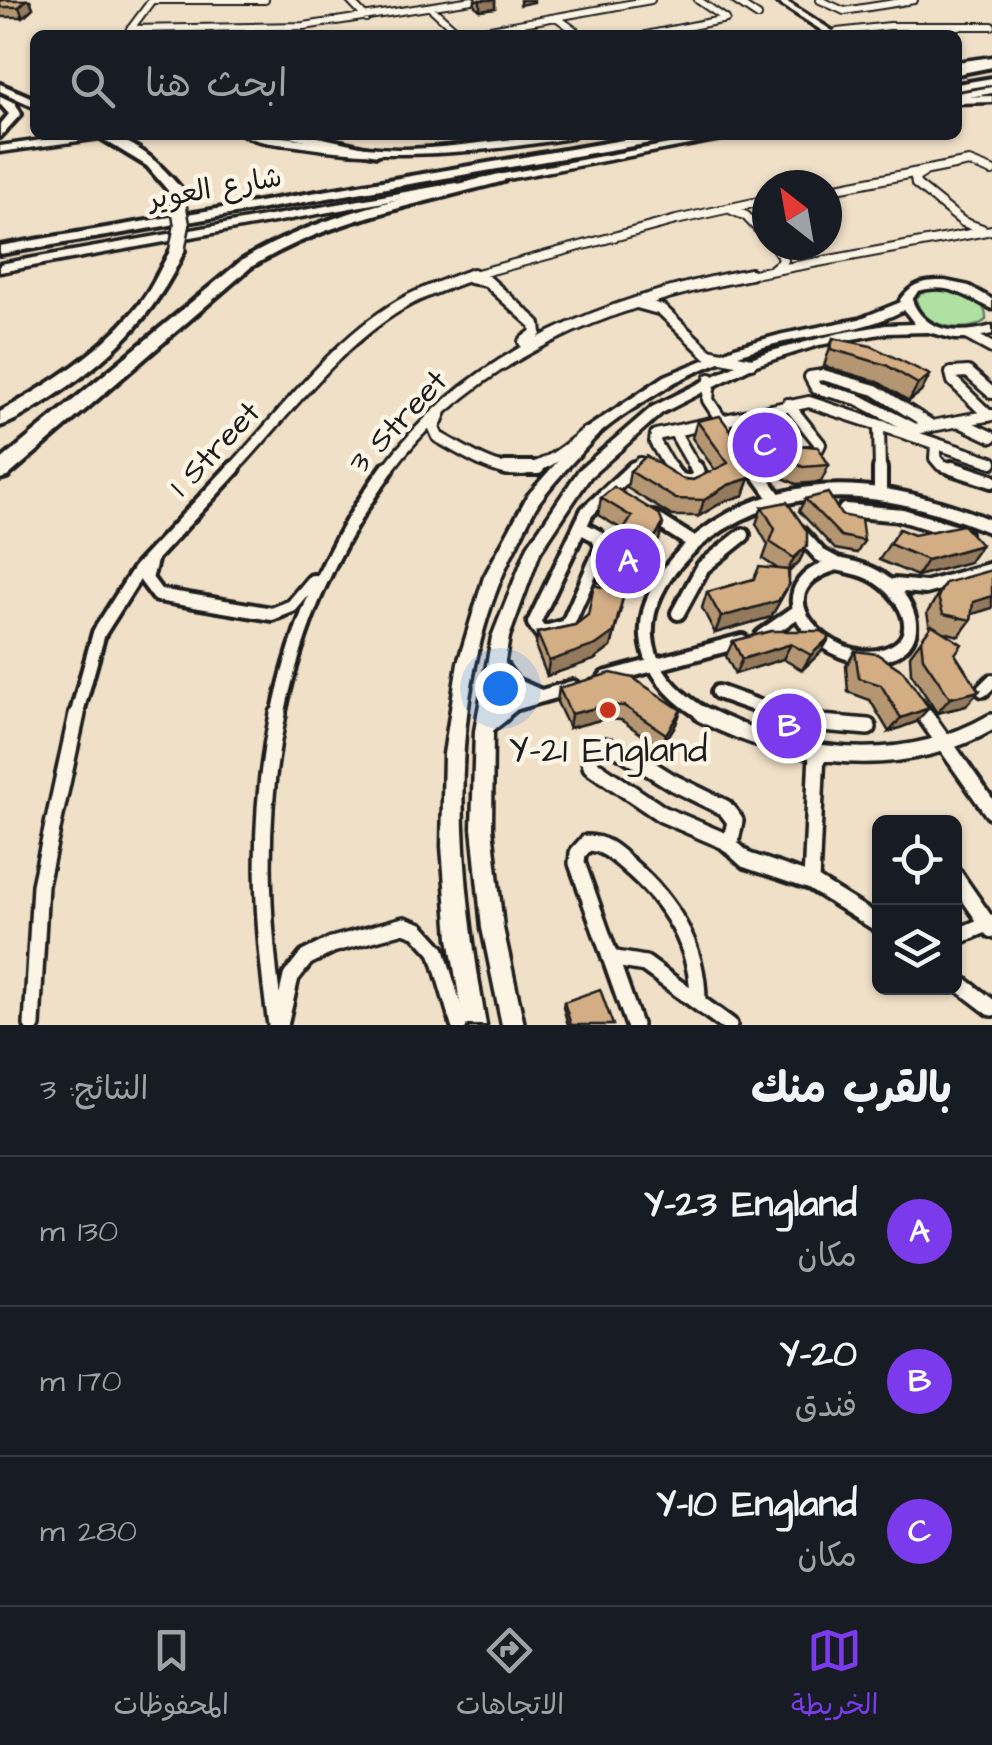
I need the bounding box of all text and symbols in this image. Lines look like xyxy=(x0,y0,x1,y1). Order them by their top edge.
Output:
search box xyxy=(30,30,962,140)
icon: search xyxy=(65,58,120,113)
text: ابحث هنا xyxy=(145,59,287,111)
street label: شارع العوير xyxy=(144,158,285,220)
north arrow xyxy=(752,170,842,260)
street label: 3 Street xyxy=(338,360,458,484)
street label: 1 Street xyxy=(159,391,271,507)
pin: C xyxy=(732,408,798,482)
pin: A xyxy=(596,524,660,598)
your location xyxy=(475,663,526,714)
pin: B xyxy=(756,688,822,764)
marker: Y-21 England xyxy=(597,699,619,721)
place label: Y-21 England xyxy=(509,725,707,777)
map controls xyxy=(872,815,962,995)
button: locate xyxy=(872,815,962,905)
button: layers xyxy=(872,905,962,995)
text: بالقرب منك xyxy=(751,1061,952,1119)
text: النتائج: 3 xyxy=(40,1067,148,1112)
text: Y-23 England xyxy=(644,1179,857,1231)
text: 130 m xyxy=(40,1209,118,1254)
text: A xyxy=(909,1209,930,1254)
text: مكان xyxy=(798,1234,857,1279)
text: Y-20 xyxy=(779,1329,857,1381)
text: 170 m xyxy=(40,1359,122,1404)
text: B xyxy=(908,1359,931,1404)
text: فندق xyxy=(795,1384,857,1429)
text: Y-10 England xyxy=(656,1479,857,1531)
text: 280 m xyxy=(40,1509,137,1554)
text: C xyxy=(908,1509,931,1554)
text: مكان xyxy=(798,1534,857,1579)
tab: المحفوظات xyxy=(114,1623,229,1729)
tab: الاتجاهات xyxy=(456,1623,564,1729)
tab: الخريطة xyxy=(791,1623,878,1729)

